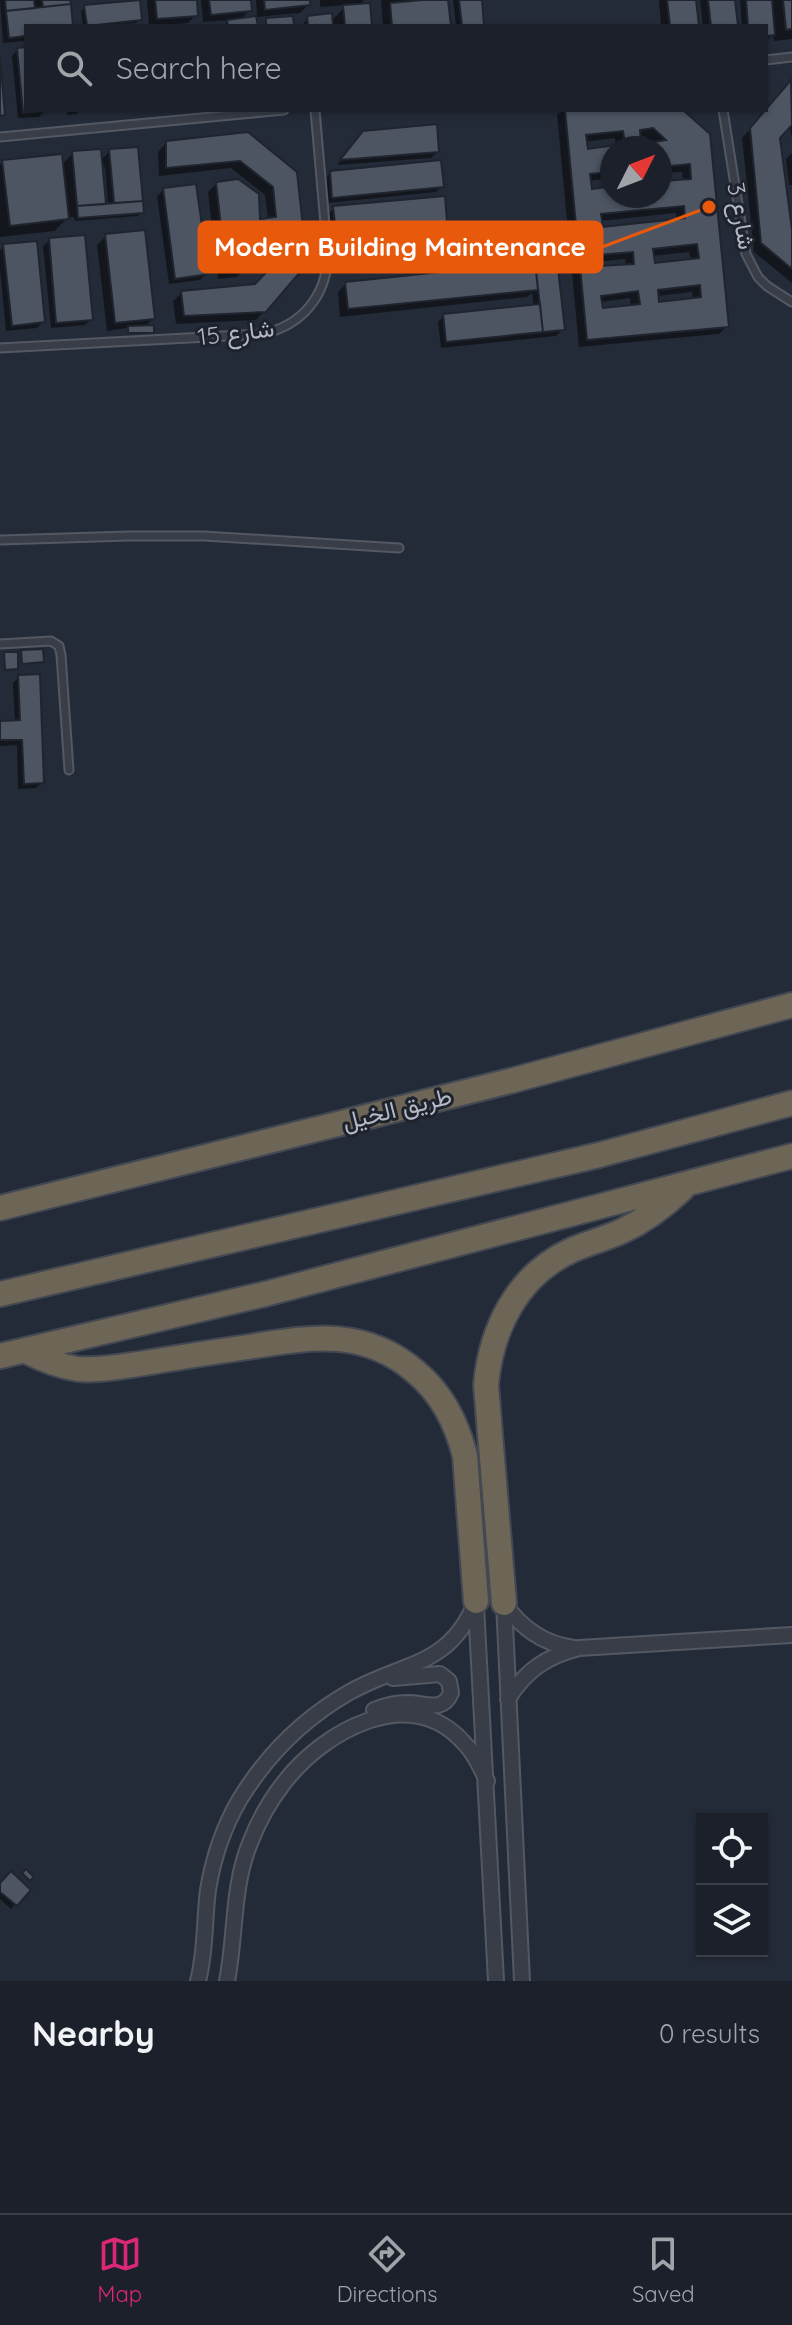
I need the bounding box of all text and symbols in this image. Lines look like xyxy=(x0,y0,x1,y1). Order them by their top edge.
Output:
search box xyxy=(24,24,768,112)
icon: search xyxy=(52,46,96,90)
text: Search here xyxy=(116,49,282,87)
north arrow xyxy=(600,136,672,208)
street label: شارع 3 xyxy=(719,180,763,252)
callout: Modern Building Maintenance xyxy=(199,222,602,272)
text: Modern Building Maintenance xyxy=(214,230,586,263)
street label: شارع 15 xyxy=(196,312,276,354)
street label: طريق الخيل xyxy=(339,1080,455,1137)
map controls xyxy=(696,1813,768,1957)
button: locate xyxy=(696,1813,768,1885)
button: layers xyxy=(696,1885,768,1957)
text: Nearby xyxy=(32,2012,155,2055)
text: 0 results xyxy=(659,2017,760,2050)
tab: Map xyxy=(97,2232,142,2308)
tab: Directions xyxy=(337,2232,437,2308)
tab: Saved xyxy=(632,2232,695,2308)

